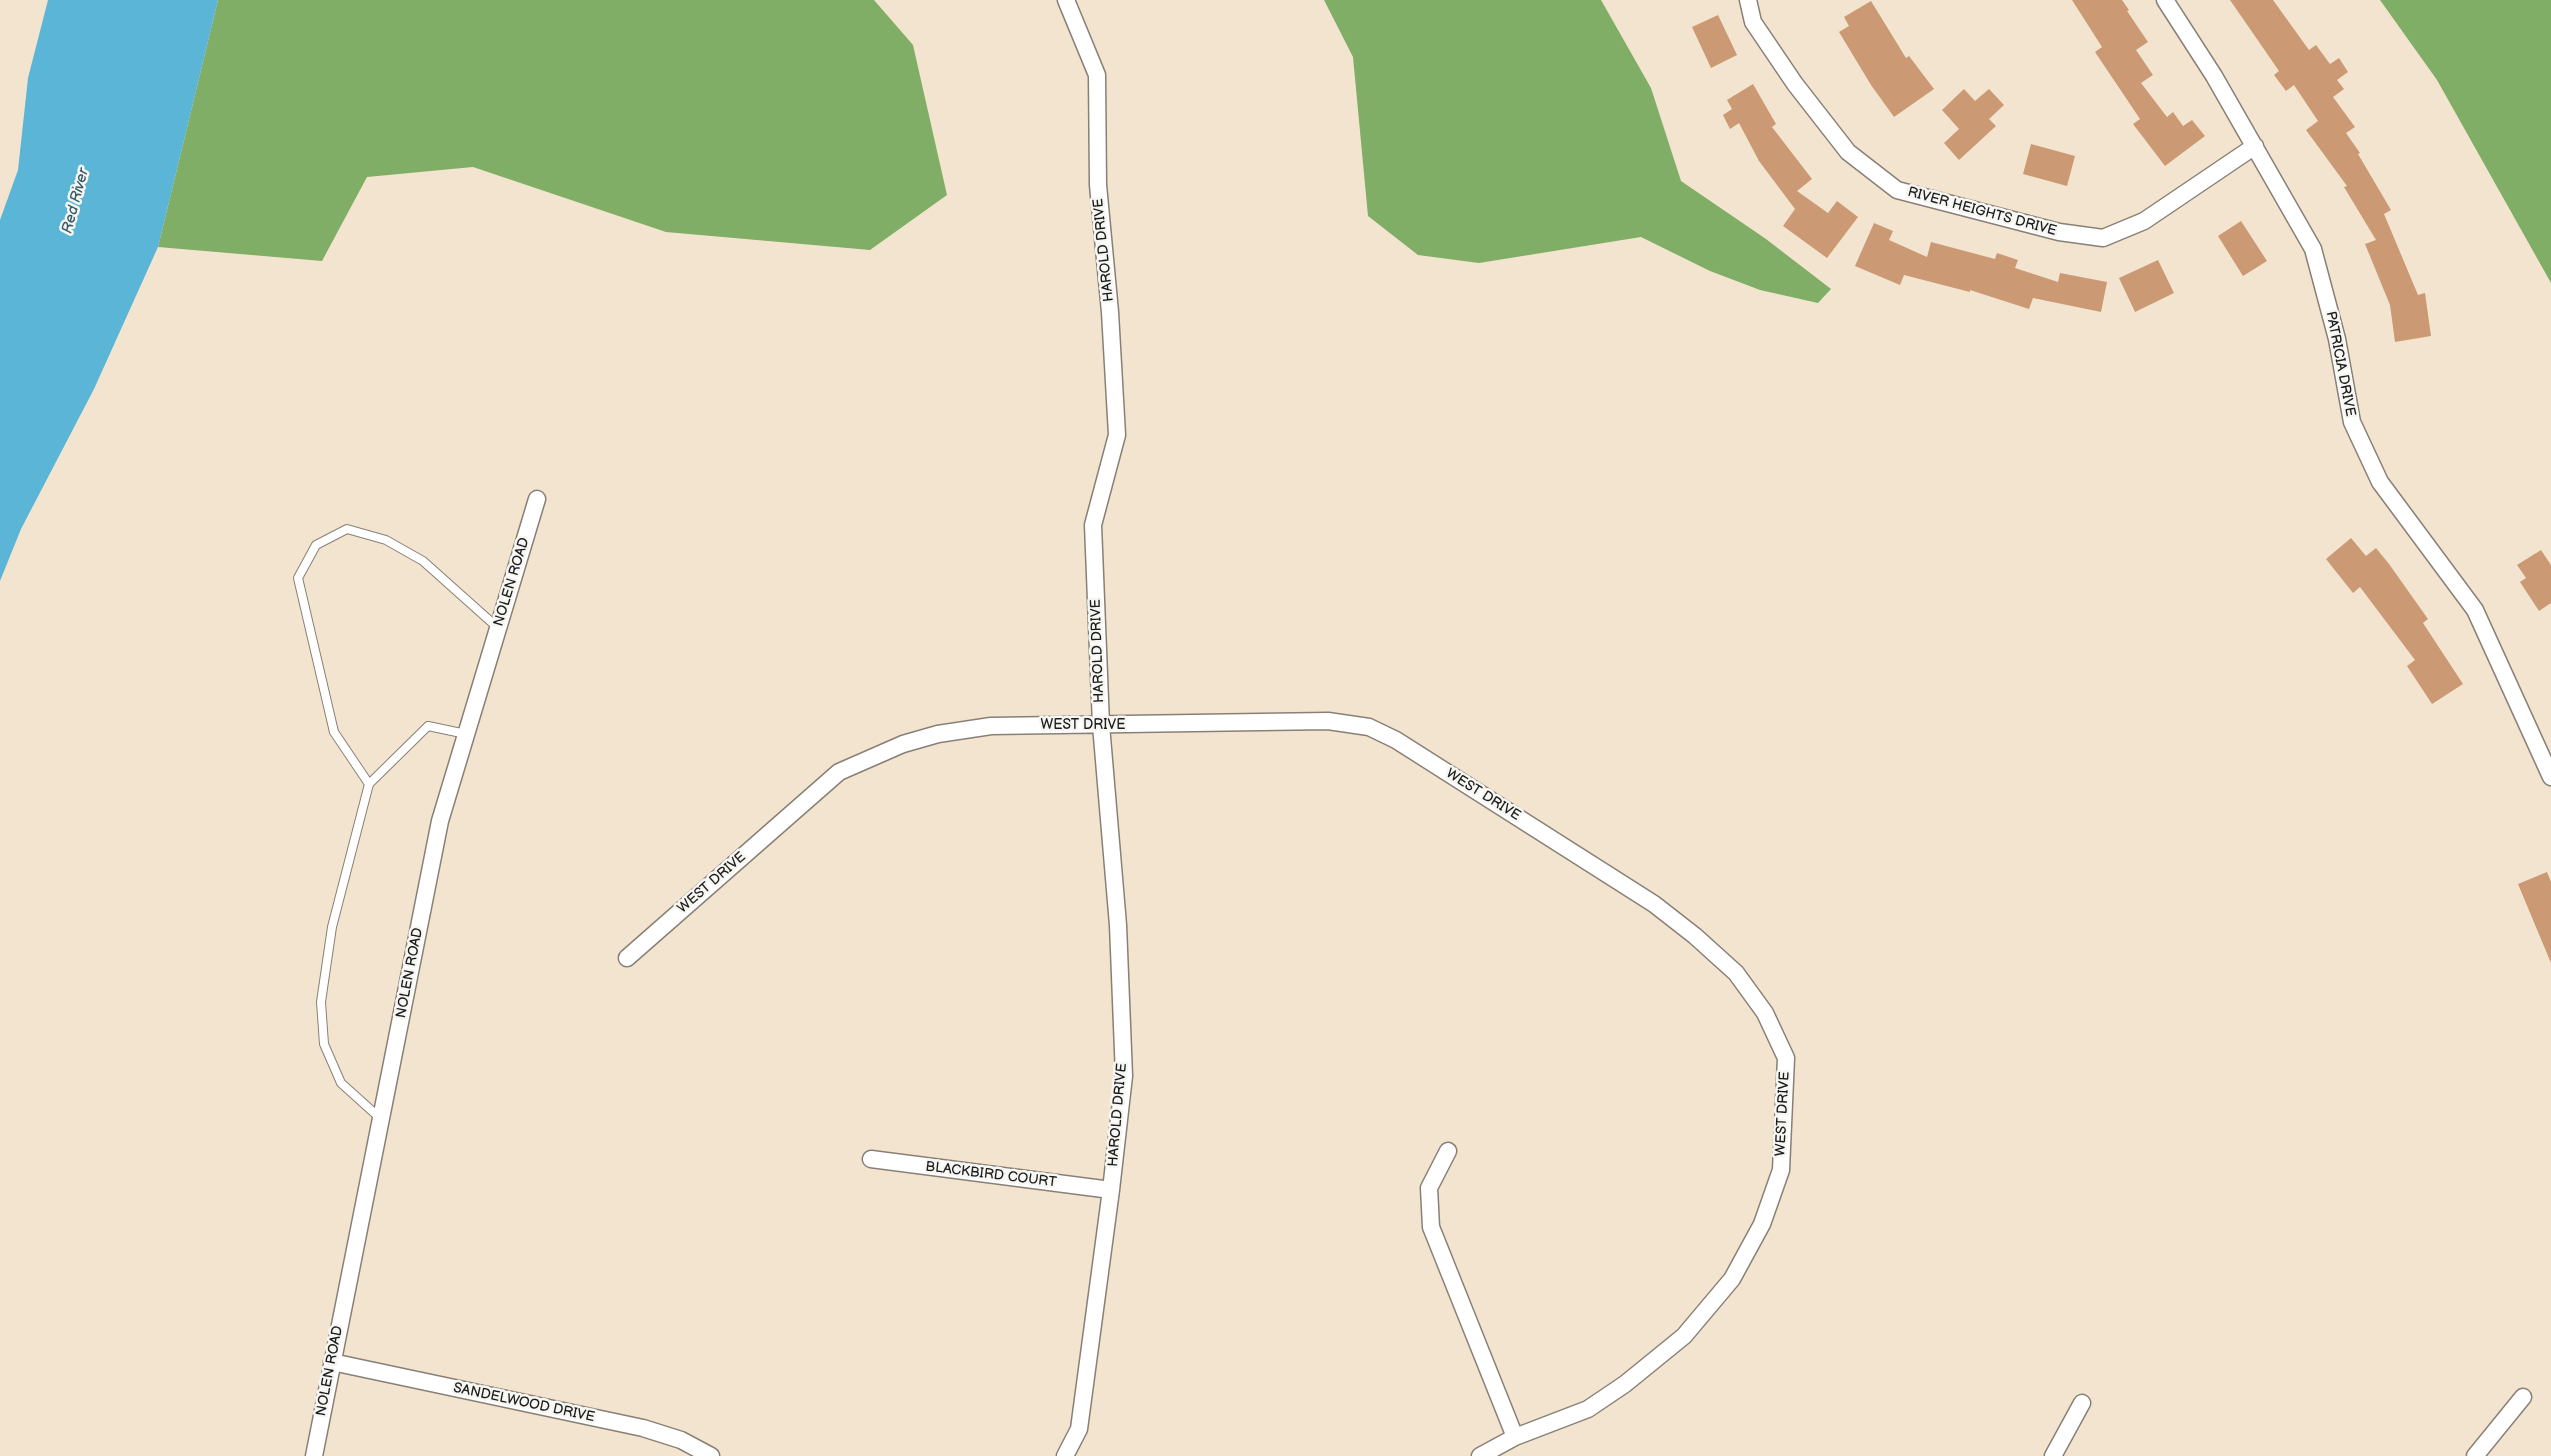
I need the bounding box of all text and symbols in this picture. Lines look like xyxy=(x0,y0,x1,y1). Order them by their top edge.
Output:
water label: Red River xyxy=(59,166,93,236)
street label: RIVER HEIGHTS DRIVE xyxy=(1906,184,2058,240)
street label: HAROLD DRIVE xyxy=(1090,197,1118,303)
street label: PATRICIA DRIVE xyxy=(2322,310,2358,418)
street label: NOLEN ROAD xyxy=(491,536,533,628)
street label: HAROLD DRIVE xyxy=(1088,599,1108,703)
street label: WEST DRIVE xyxy=(1041,717,1125,733)
street label: WEST DRIVE xyxy=(1443,765,1523,825)
street label: WEST DRIVE xyxy=(675,849,749,917)
street label: NOLEN ROAD xyxy=(393,926,427,1020)
street label: HAROLD DRIVE xyxy=(1105,1063,1131,1167)
street label: WEST DRIVE xyxy=(1772,1071,1794,1157)
street label: BLACKBIRD COURT xyxy=(925,1159,1057,1191)
street label: NOLEN ROAD xyxy=(313,1324,347,1418)
street label: SANDELWOOD DRIVE xyxy=(452,1380,596,1426)

